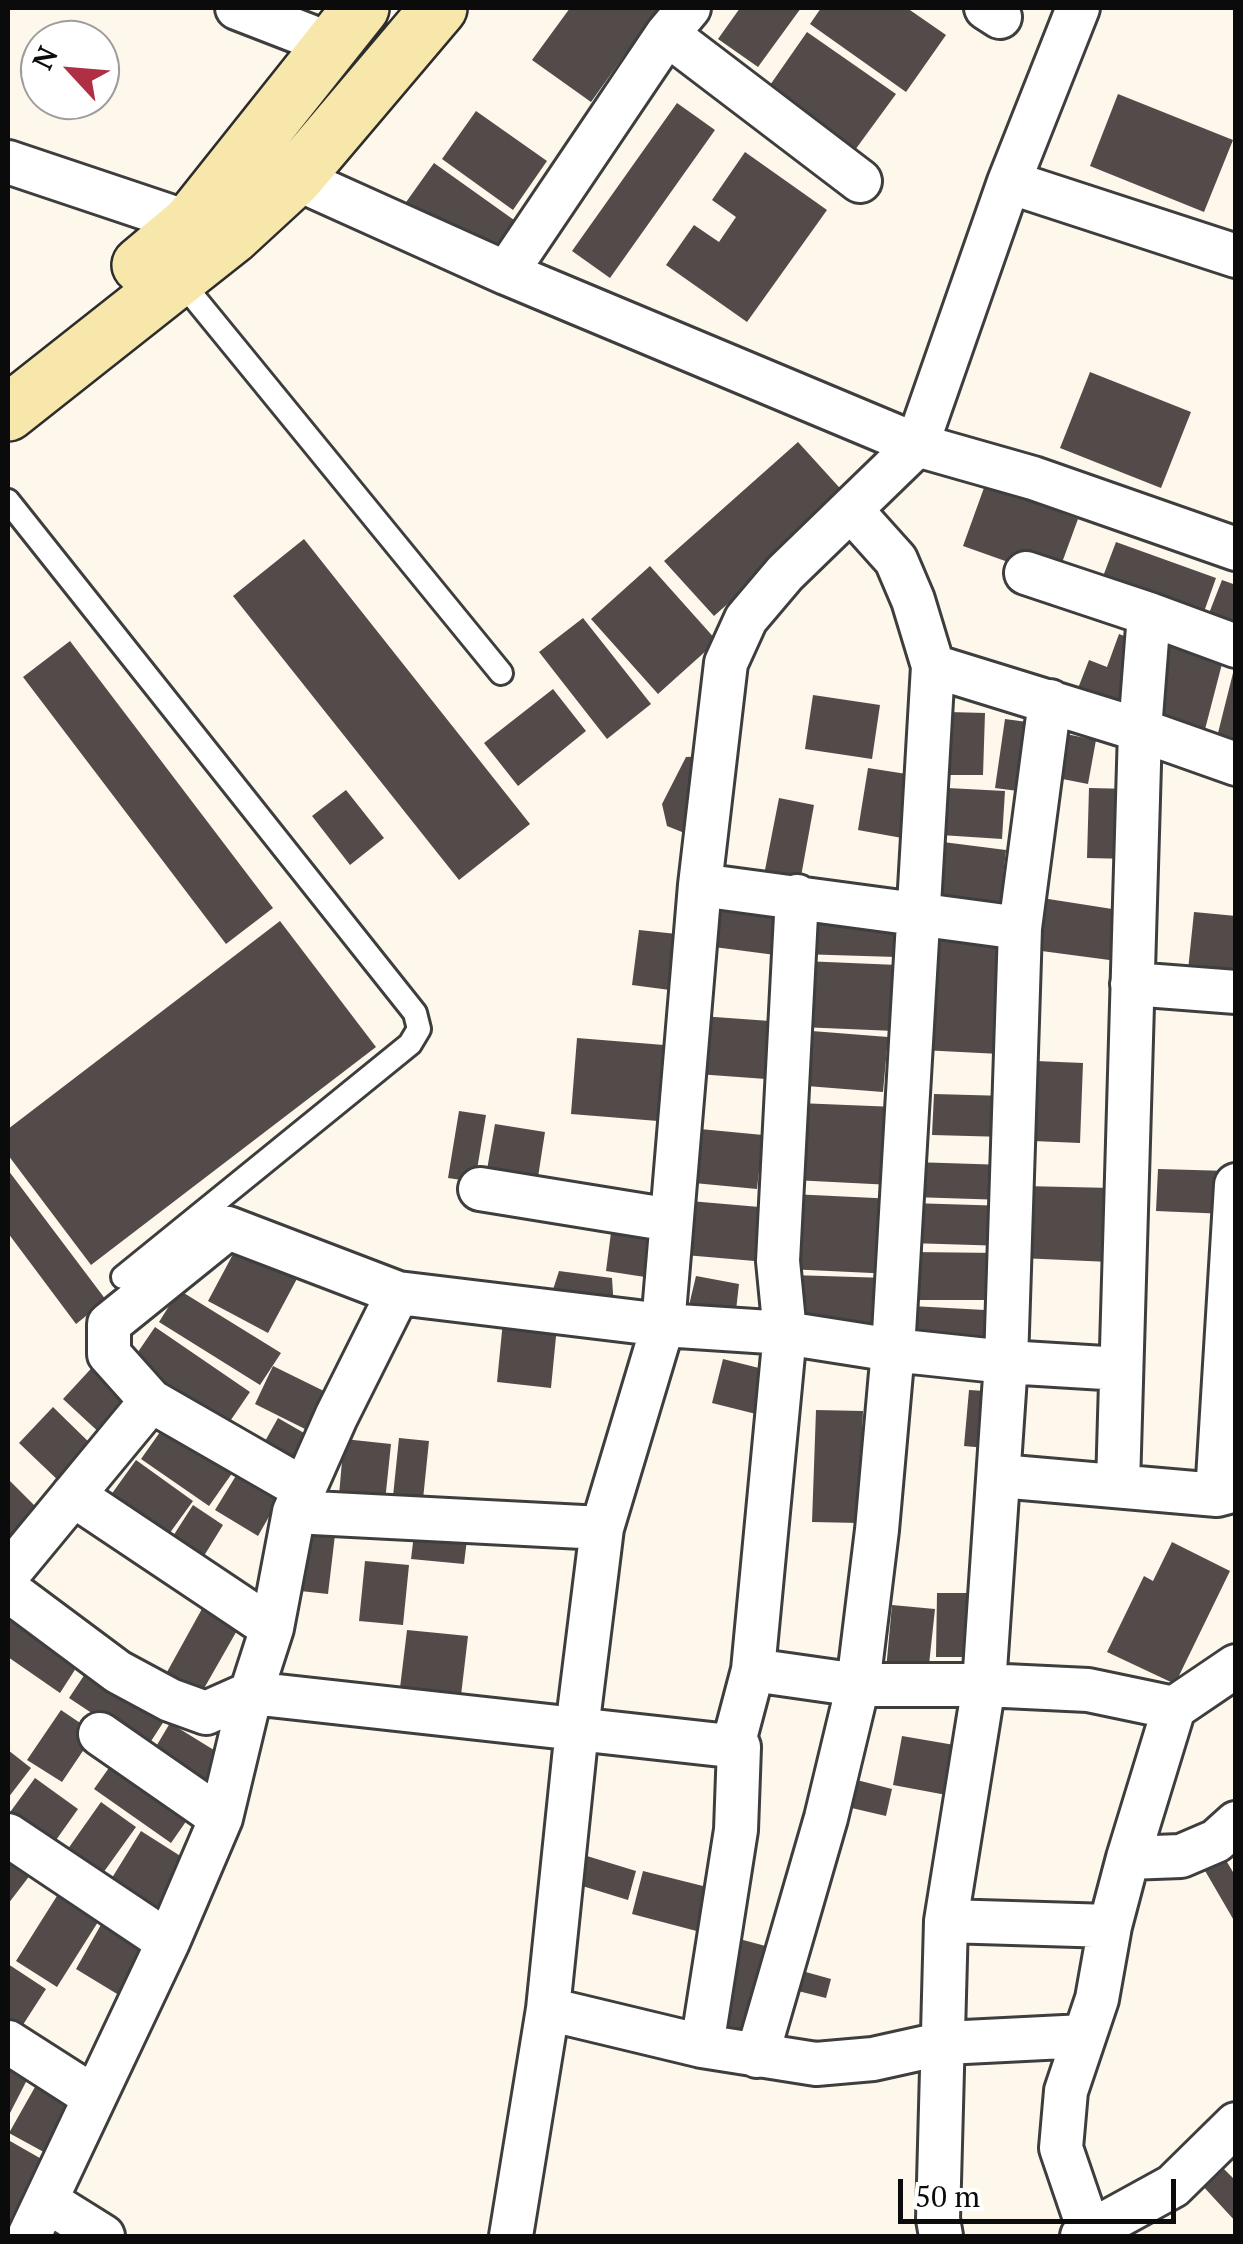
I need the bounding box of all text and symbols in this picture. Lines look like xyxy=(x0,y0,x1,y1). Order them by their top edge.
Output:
north arrow xyxy=(20,20,120,120)
text: N xyxy=(23,40,66,75)
scale bar xyxy=(903,2159,1180,2221)
text: 50 m xyxy=(915,2176,980,2216)

